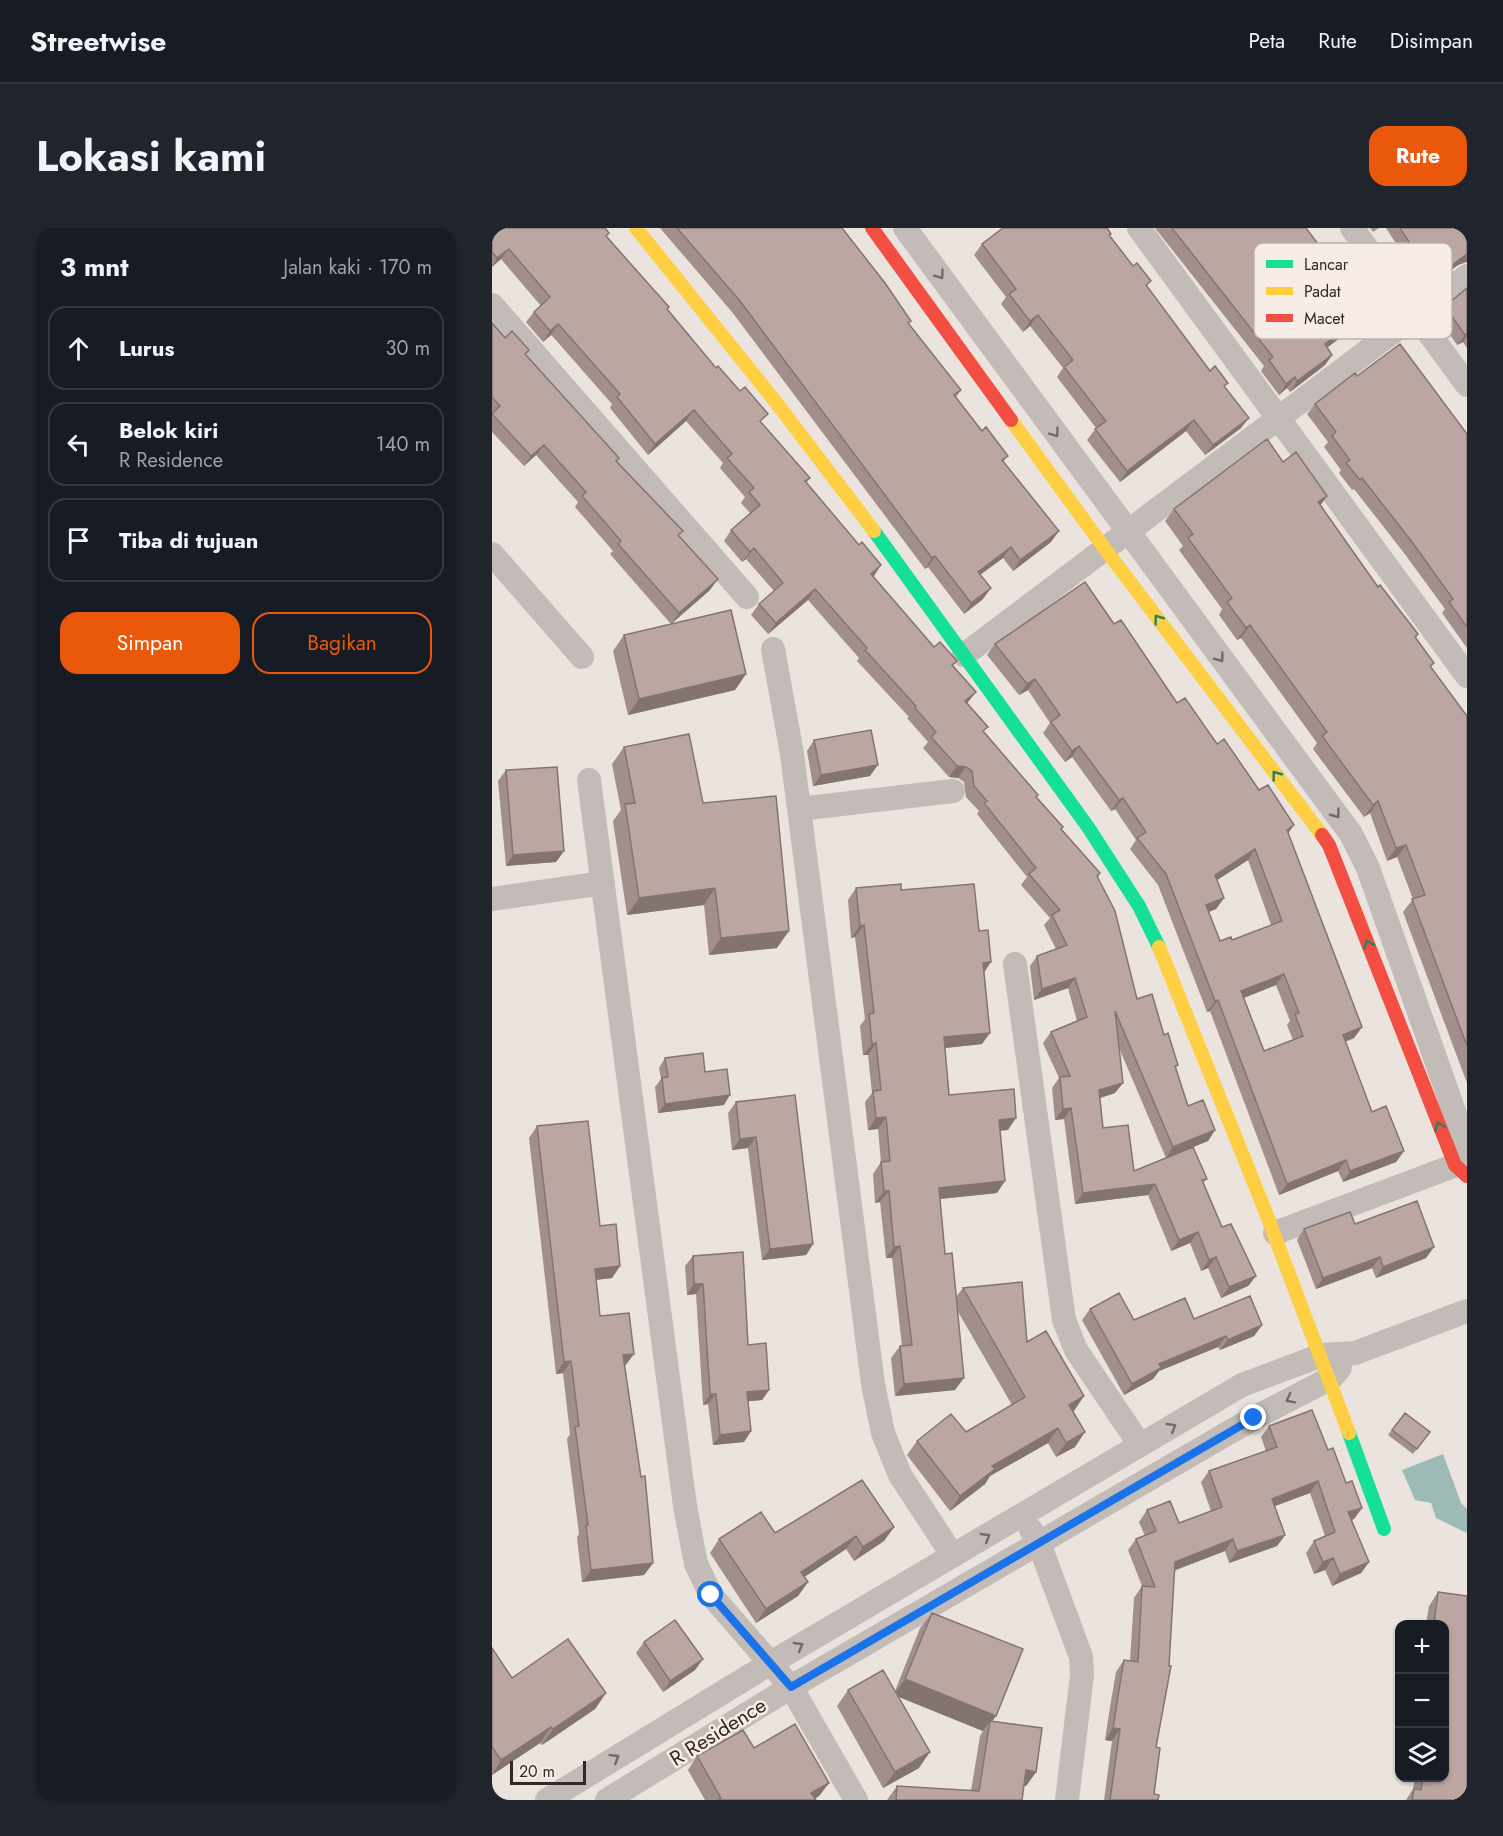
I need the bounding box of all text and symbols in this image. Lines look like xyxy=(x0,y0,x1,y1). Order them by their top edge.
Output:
text: Streetwise xyxy=(30,21,166,62)
text: Peta xyxy=(1248,26,1285,56)
text: Rute xyxy=(1318,26,1357,56)
text: Disimpan xyxy=(1390,26,1473,56)
text: Lokasi kami xyxy=(36,126,266,187)
button: Rute xyxy=(1369,126,1467,186)
legend xyxy=(1254,243,1452,339)
text: 3 mnt xyxy=(60,248,128,286)
text: Jalan kaki · 170 m xyxy=(283,253,432,282)
text: Lancar xyxy=(1304,253,1349,276)
one-way arrow xyxy=(933,269,944,280)
text: Padat xyxy=(1304,280,1341,303)
text: Macet xyxy=(1304,307,1345,330)
icon: ahead xyxy=(62,332,95,365)
text: Lurus xyxy=(119,332,175,364)
text: 30 m xyxy=(385,334,430,363)
text: Belok kiri xyxy=(119,414,218,446)
one-way arrow xyxy=(1047,426,1058,437)
icon: left xyxy=(62,428,95,461)
text: 140 m xyxy=(376,430,430,459)
text: R Residence xyxy=(119,446,223,475)
icon: arrive xyxy=(62,524,95,557)
text: Tiba di tujuan xyxy=(119,524,258,556)
button: Simpan xyxy=(60,612,240,674)
button: Bagikan xyxy=(252,612,432,674)
one-way arrow xyxy=(1155,615,1166,626)
one-way arrow xyxy=(1213,651,1224,662)
one-way arrow xyxy=(1272,770,1283,781)
one-way arrow xyxy=(1329,808,1340,819)
one-way arrow xyxy=(1363,940,1375,951)
one-way arrow xyxy=(1434,1121,1447,1132)
one-way arrow xyxy=(1286,1392,1297,1403)
route end xyxy=(1240,1404,1266,1430)
one-way arrow xyxy=(1165,1422,1176,1434)
one-way arrow xyxy=(980,1532,990,1544)
route start xyxy=(697,1581,723,1607)
map controls xyxy=(1395,1620,1449,1782)
button: + xyxy=(1395,1620,1449,1674)
one-way arrow xyxy=(793,1642,803,1653)
button: − xyxy=(1395,1674,1449,1728)
street label: R Residence xyxy=(664,1690,772,1774)
button: layers xyxy=(1395,1728,1449,1782)
one-way arrow xyxy=(609,1754,619,1766)
scale bar xyxy=(510,1758,586,1786)
text: 20 m xyxy=(519,1760,555,1783)

